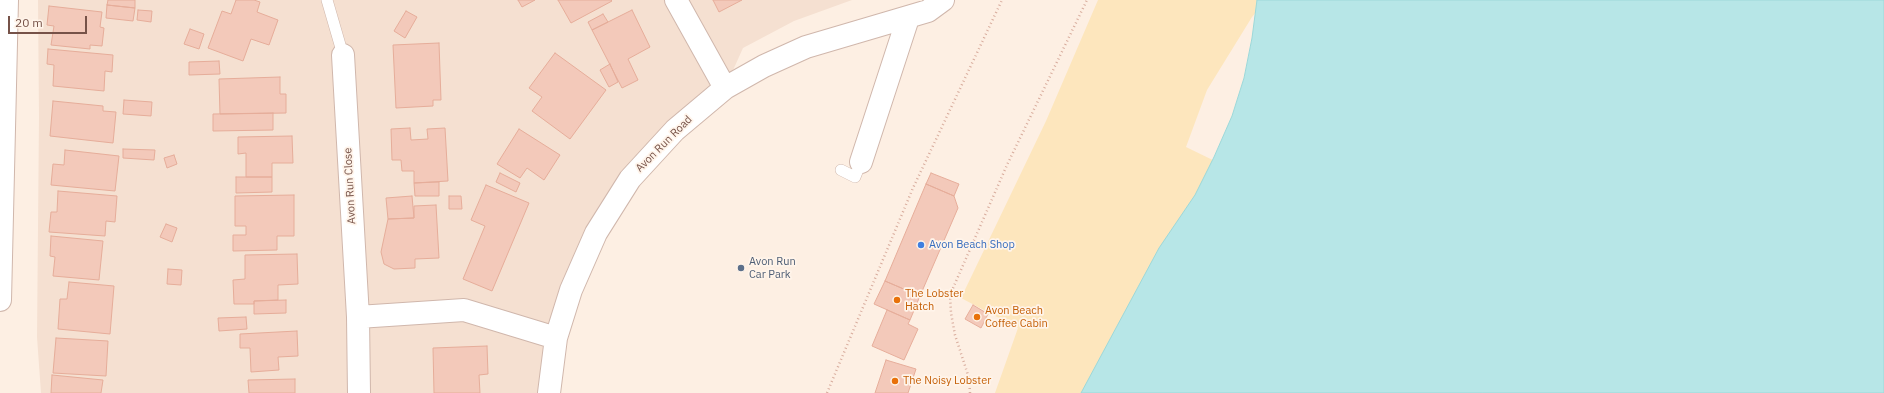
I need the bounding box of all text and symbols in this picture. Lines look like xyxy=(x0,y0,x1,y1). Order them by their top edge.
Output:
scale bar xyxy=(10,8,89,34)
text: 20 m xyxy=(15,15,43,30)
street label: Avon Run Road xyxy=(633,113,695,175)
street label: Avon Run Close xyxy=(341,147,359,225)
place label: Avon Beach Shop xyxy=(929,238,1015,252)
marker: Avon Beach Shop xyxy=(916,240,926,250)
place label: Avon Run Car Park xyxy=(749,255,796,281)
marker: Avon Run Car Park xyxy=(736,263,746,273)
place label: The Lobster Hatch xyxy=(905,287,963,313)
marker: The Lobster Hatch xyxy=(892,295,902,305)
place label: Avon Beach Coffee Cabin xyxy=(985,304,1048,330)
marker: Avon Beach Coffee Cabin xyxy=(972,312,982,322)
place label: The Noisy Lobster xyxy=(903,374,991,388)
marker: The Noisy Lobster xyxy=(890,376,900,386)

